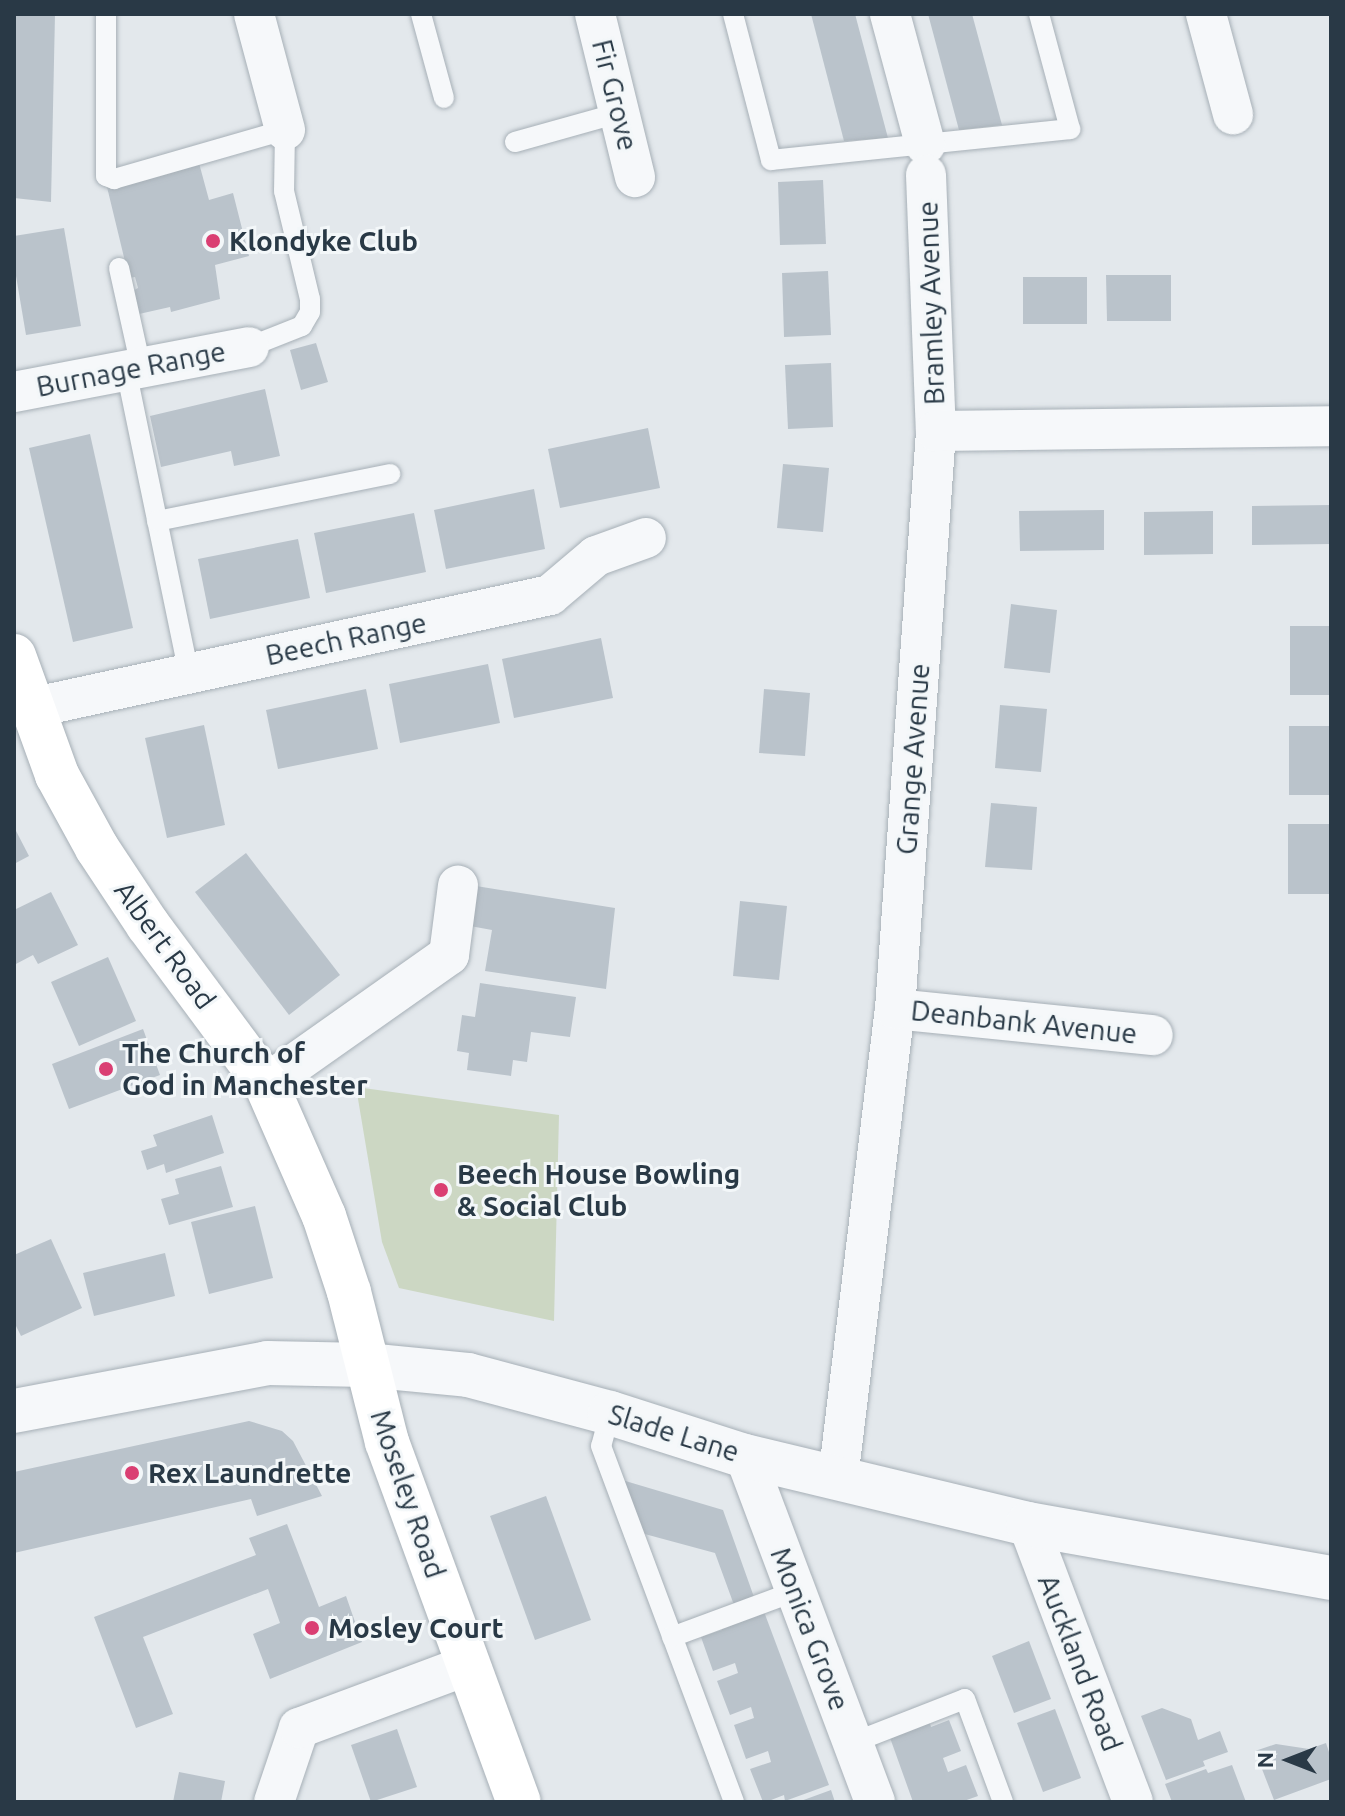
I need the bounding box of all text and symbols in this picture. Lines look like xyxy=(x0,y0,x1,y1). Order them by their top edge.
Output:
street label: Fir Grove xyxy=(585,36,645,154)
street label: Bramley Avenue xyxy=(911,200,951,406)
place label: Klondyke Club xyxy=(229,224,418,258)
marker: Klondyke Club xyxy=(204,232,222,250)
street label: Burnage Range xyxy=(34,334,228,404)
street label: Beech Range xyxy=(263,606,429,672)
street label: Grange Avenue xyxy=(890,662,936,856)
street label: Albert Road xyxy=(107,874,223,1016)
street label: Deanbank Avenue xyxy=(909,993,1139,1051)
place label: The Church of God in Manchester xyxy=(122,1036,368,1102)
marker: The Church of God in Manchester xyxy=(97,1060,115,1078)
place label: Beech House Bowling & Social Club xyxy=(457,1157,740,1223)
marker: Beech House Bowling & Social Club xyxy=(432,1181,450,1199)
street label: Slade Lane xyxy=(605,1397,743,1469)
street label: Moseley Road xyxy=(364,1406,452,1582)
place label: Rex Laundrette xyxy=(148,1456,351,1490)
marker: Rex Laundrette xyxy=(123,1464,141,1482)
street label: Monica Grove xyxy=(764,1543,856,1715)
street label: Auckland Road xyxy=(1031,1570,1129,1756)
place label: Mosley Court xyxy=(328,1611,504,1645)
marker: Mosley Court xyxy=(303,1619,321,1637)
north arrow xyxy=(1249,1720,1329,1800)
text: N xyxy=(1252,1752,1277,1768)

